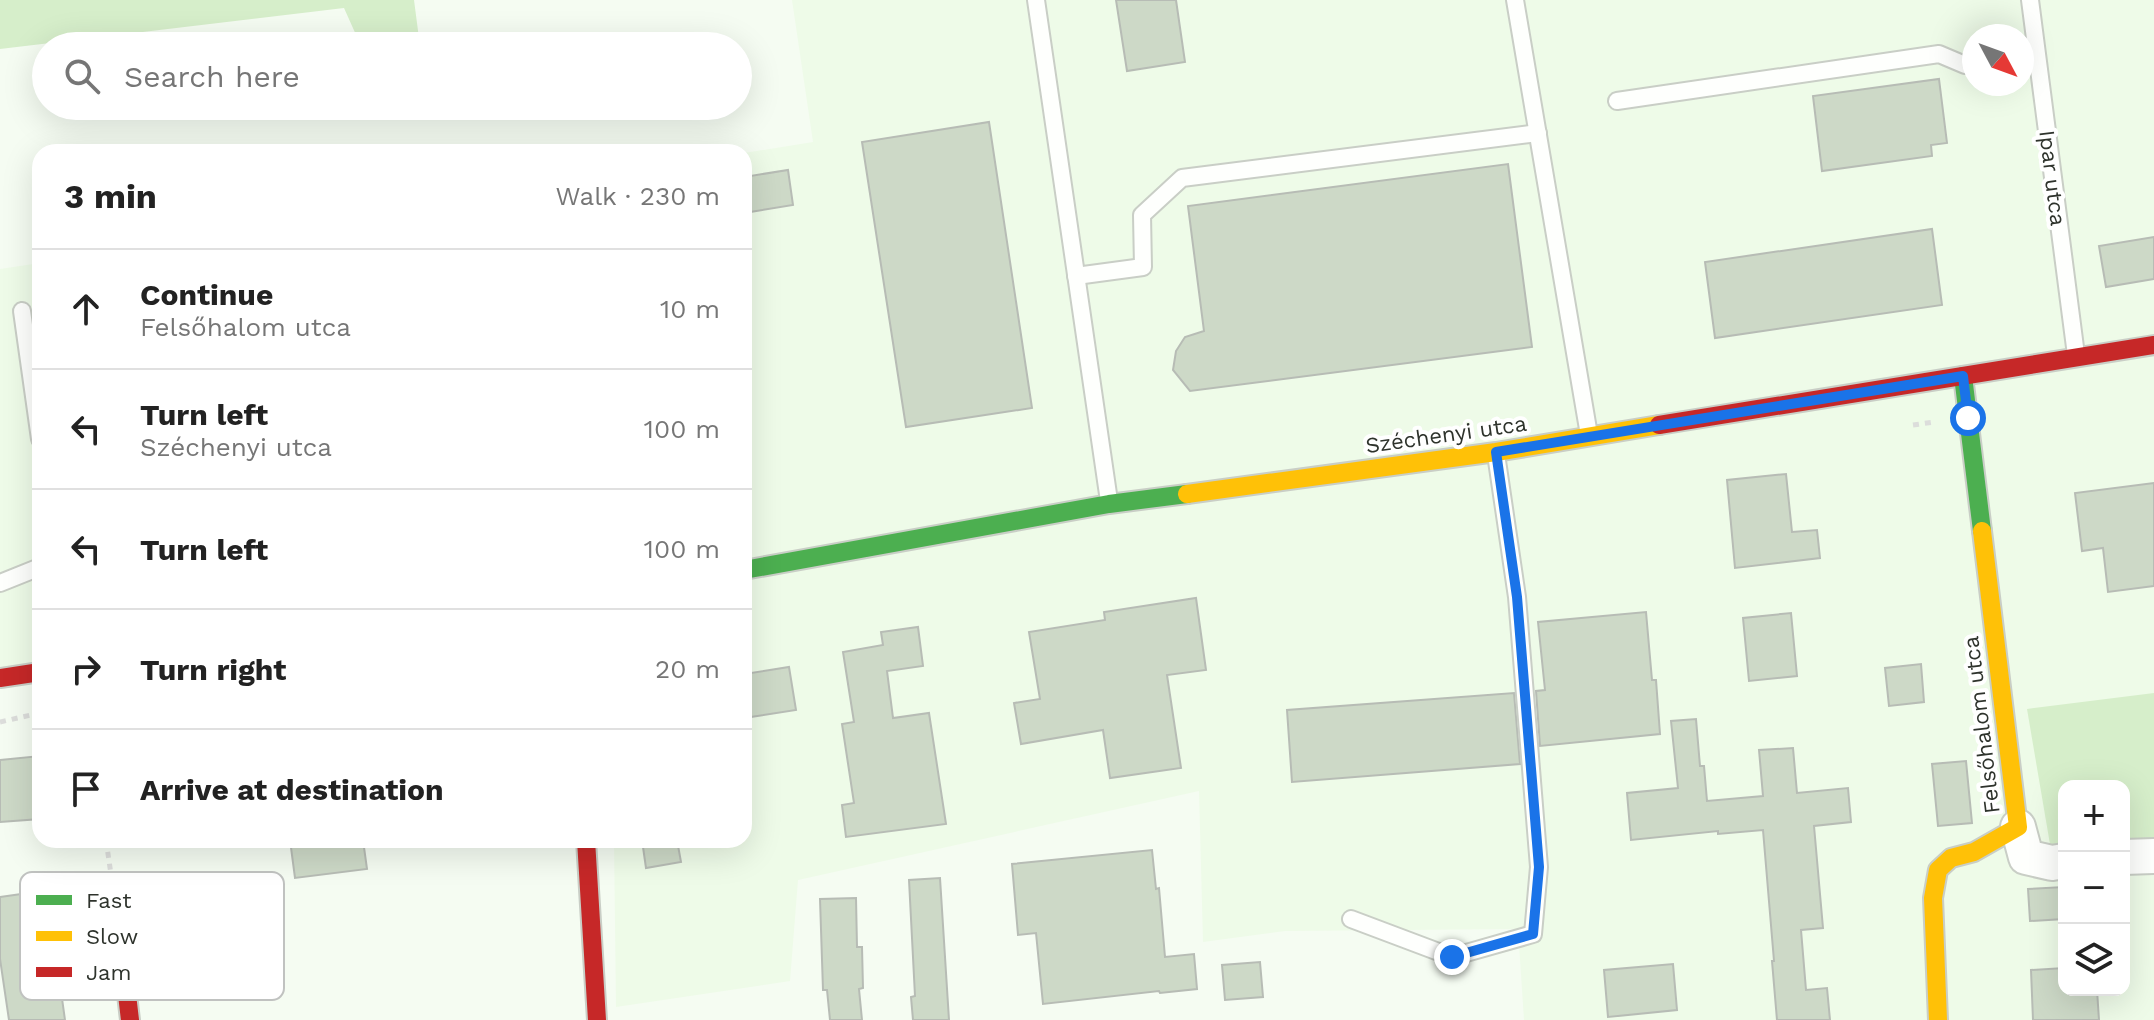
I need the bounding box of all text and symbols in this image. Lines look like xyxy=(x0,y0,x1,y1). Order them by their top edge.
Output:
north arrow xyxy=(1962,24,2034,96)
search box xyxy=(32,32,752,120)
icon: search xyxy=(60,54,104,98)
text: Search here xyxy=(124,59,300,94)
street label: Ipar utca xyxy=(2034,129,2071,227)
text: 3 min xyxy=(64,176,157,216)
text: Walk · 230 m xyxy=(555,181,720,211)
text: Continue xyxy=(140,277,273,312)
icon: ahead xyxy=(64,287,108,331)
text: 10 m xyxy=(660,294,720,324)
text: Felsőhalom utca xyxy=(140,312,351,342)
text: Turn left xyxy=(140,397,268,432)
route start xyxy=(1950,400,1986,436)
icon: left xyxy=(64,407,108,451)
street label: Széchenyi utca xyxy=(1364,411,1528,458)
text: 100 m xyxy=(644,414,720,444)
text: Széchenyi utca xyxy=(140,432,332,462)
icon: left xyxy=(64,527,108,571)
text: Turn left xyxy=(140,532,268,567)
text: 100 m xyxy=(644,534,720,564)
street label: Felsőhalom utca xyxy=(1958,635,2005,815)
icon: right xyxy=(64,647,108,691)
text: Turn right xyxy=(140,652,286,687)
text: 20 m xyxy=(655,654,720,684)
icon: arrive xyxy=(64,767,108,811)
text: Arrive at destination xyxy=(140,772,444,807)
map controls xyxy=(2058,780,2130,996)
button: + xyxy=(2058,780,2130,852)
button: − xyxy=(2058,852,2130,924)
legend xyxy=(20,872,284,1000)
text: Fast xyxy=(86,888,132,913)
text: Slow xyxy=(86,924,138,949)
button: layers xyxy=(2058,924,2130,996)
route end xyxy=(1434,939,1470,975)
text: Jam xyxy=(86,960,131,985)

